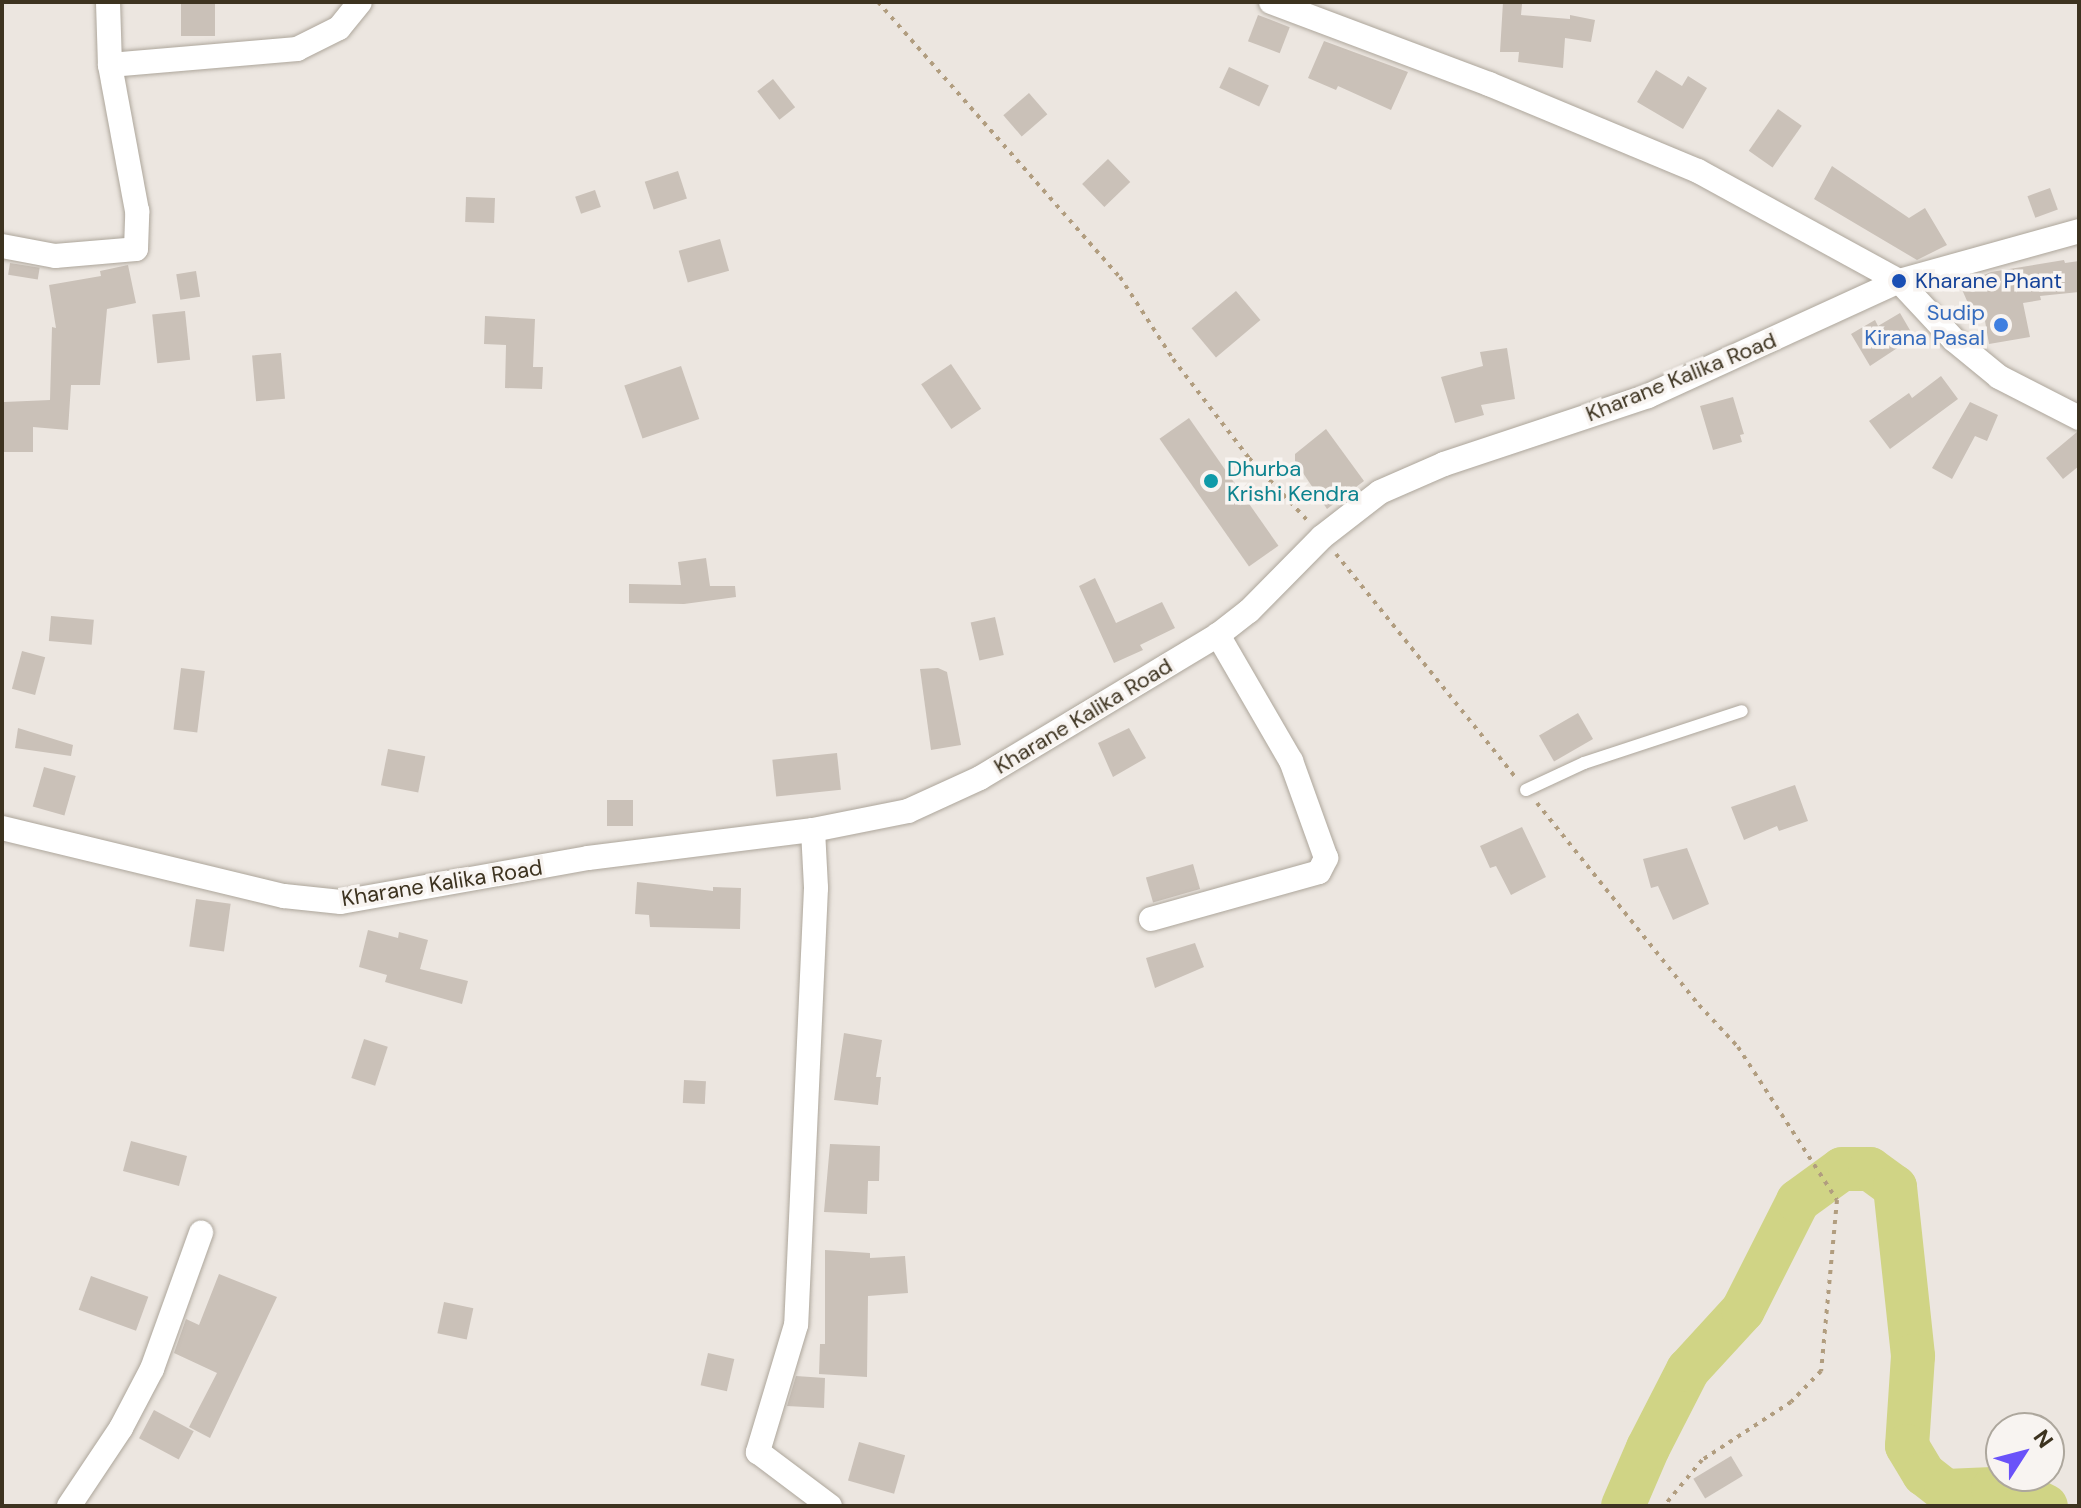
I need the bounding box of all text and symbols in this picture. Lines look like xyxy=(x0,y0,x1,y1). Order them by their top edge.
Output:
place label: Kharane Phant xyxy=(1915,268,2062,294)
marker: Kharane Phant xyxy=(1890,272,1908,290)
place label: Sudip Kirana Pasal xyxy=(1864,299,1985,350)
marker: Sudip Kirana Pasal xyxy=(1992,316,2010,334)
street label: Kharane Kalika Road xyxy=(1582,327,1780,427)
place label: Dhurba Krishi Kendra xyxy=(1227,455,1359,506)
marker: Dhurba Krishi Kendra xyxy=(1202,472,1220,490)
street label: Kharane Kalika Road xyxy=(989,652,1177,780)
street label: Kharane Kalika Road xyxy=(340,854,544,912)
north arrow xyxy=(1985,1412,2065,1492)
text: N xyxy=(2027,1424,2060,1454)

